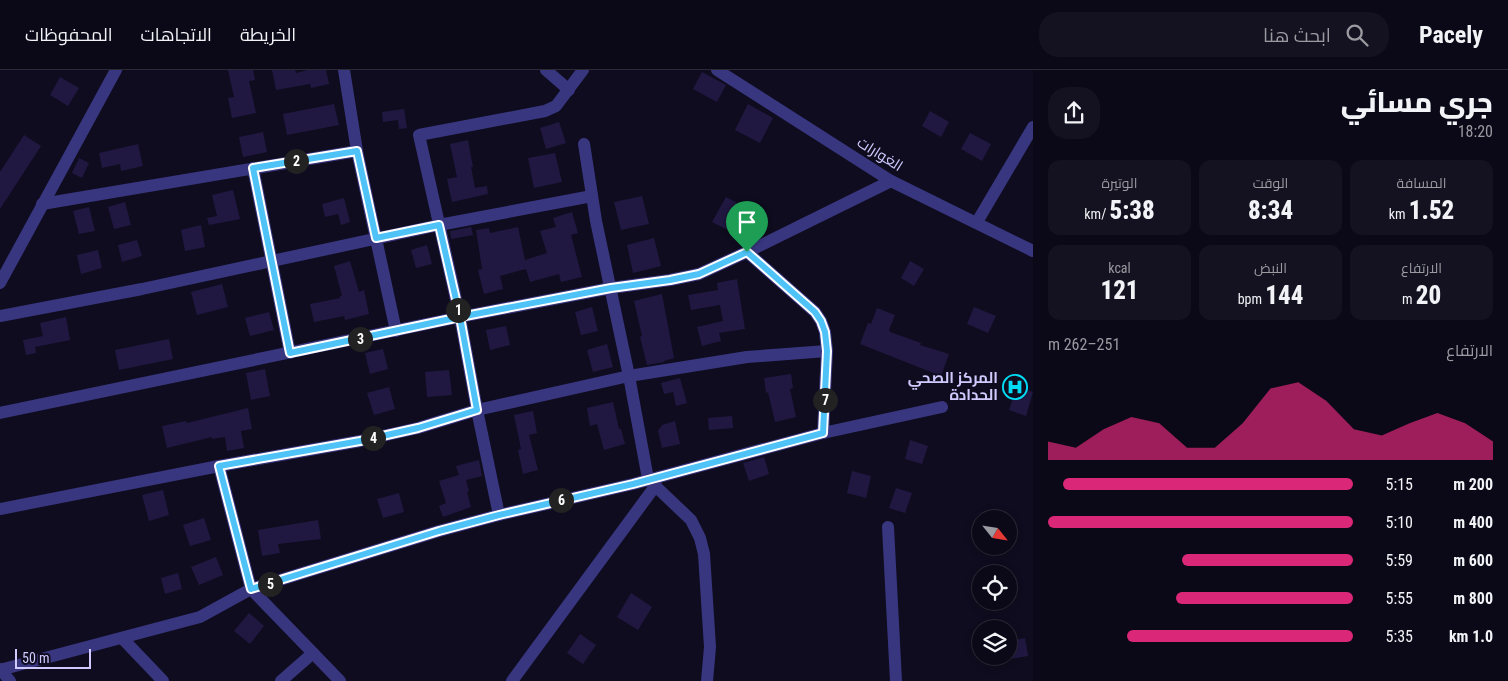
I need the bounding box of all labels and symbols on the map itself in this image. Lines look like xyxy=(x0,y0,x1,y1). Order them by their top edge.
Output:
street label: الغوارات xyxy=(854,133,906,175)
pin: 2 xyxy=(284,148,308,174)
pin xyxy=(726,201,768,252)
pin: 1 xyxy=(446,298,470,322)
pin: 3 xyxy=(348,326,372,352)
place label: المركز الصحي الحدادة xyxy=(908,369,998,404)
hospital icon: المركز الصحي الحدادة xyxy=(1002,374,1028,400)
pin: 7 xyxy=(812,388,838,412)
pin: 4 xyxy=(360,426,386,450)
pin: 6 xyxy=(548,488,574,512)
north arrow xyxy=(972,510,1018,555)
pin: 5 xyxy=(258,572,282,596)
scale bar xyxy=(15,646,91,669)

